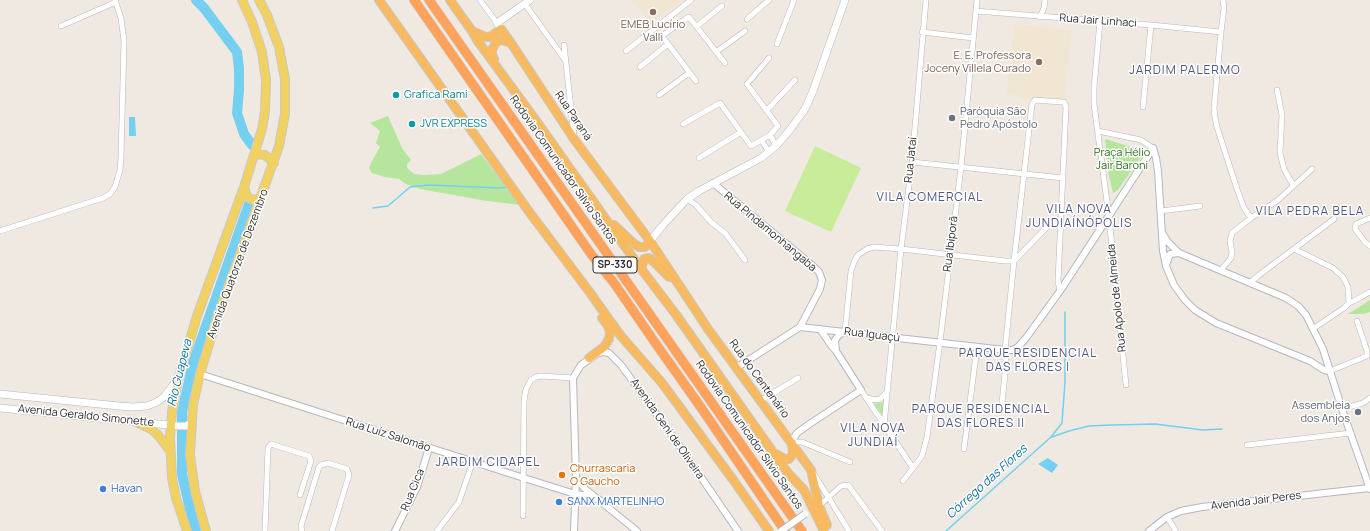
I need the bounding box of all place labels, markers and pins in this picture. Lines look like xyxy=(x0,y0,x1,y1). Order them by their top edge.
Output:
marker: EMEB Lucírio Valli xyxy=(648,7,658,17)
place label: EMEB Lucírio Valli xyxy=(621,18,685,44)
place label: E. E. Professora Joceny Villela Curado xyxy=(924,49,1031,75)
marker: E. E. Professora Joceny Villela Curado xyxy=(1034,57,1044,67)
place label: Grafica Rami xyxy=(404,88,468,102)
marker: Grafica Rami xyxy=(391,90,401,100)
place label: Paróquia São Pedro Apóstolo xyxy=(960,105,1038,131)
marker: Paróquia São Pedro Apóstolo xyxy=(947,113,957,123)
place label: JVR EXPRESS xyxy=(420,117,487,131)
marker: JVR EXPRESS xyxy=(407,119,417,129)
place label: Assembleia dos Anjos xyxy=(1292,399,1350,425)
marker: Assembleia dos Anjos xyxy=(1353,407,1363,417)
place label: Churrascaria O Gaucho xyxy=(570,462,635,488)
marker: Churrascaria O Gaucho xyxy=(557,470,567,480)
place label: Havan xyxy=(111,482,142,496)
marker: Havan xyxy=(98,484,108,494)
place label: SANX MARTELINHO xyxy=(567,495,664,509)
marker: SANX MARTELINHO xyxy=(554,497,564,507)

